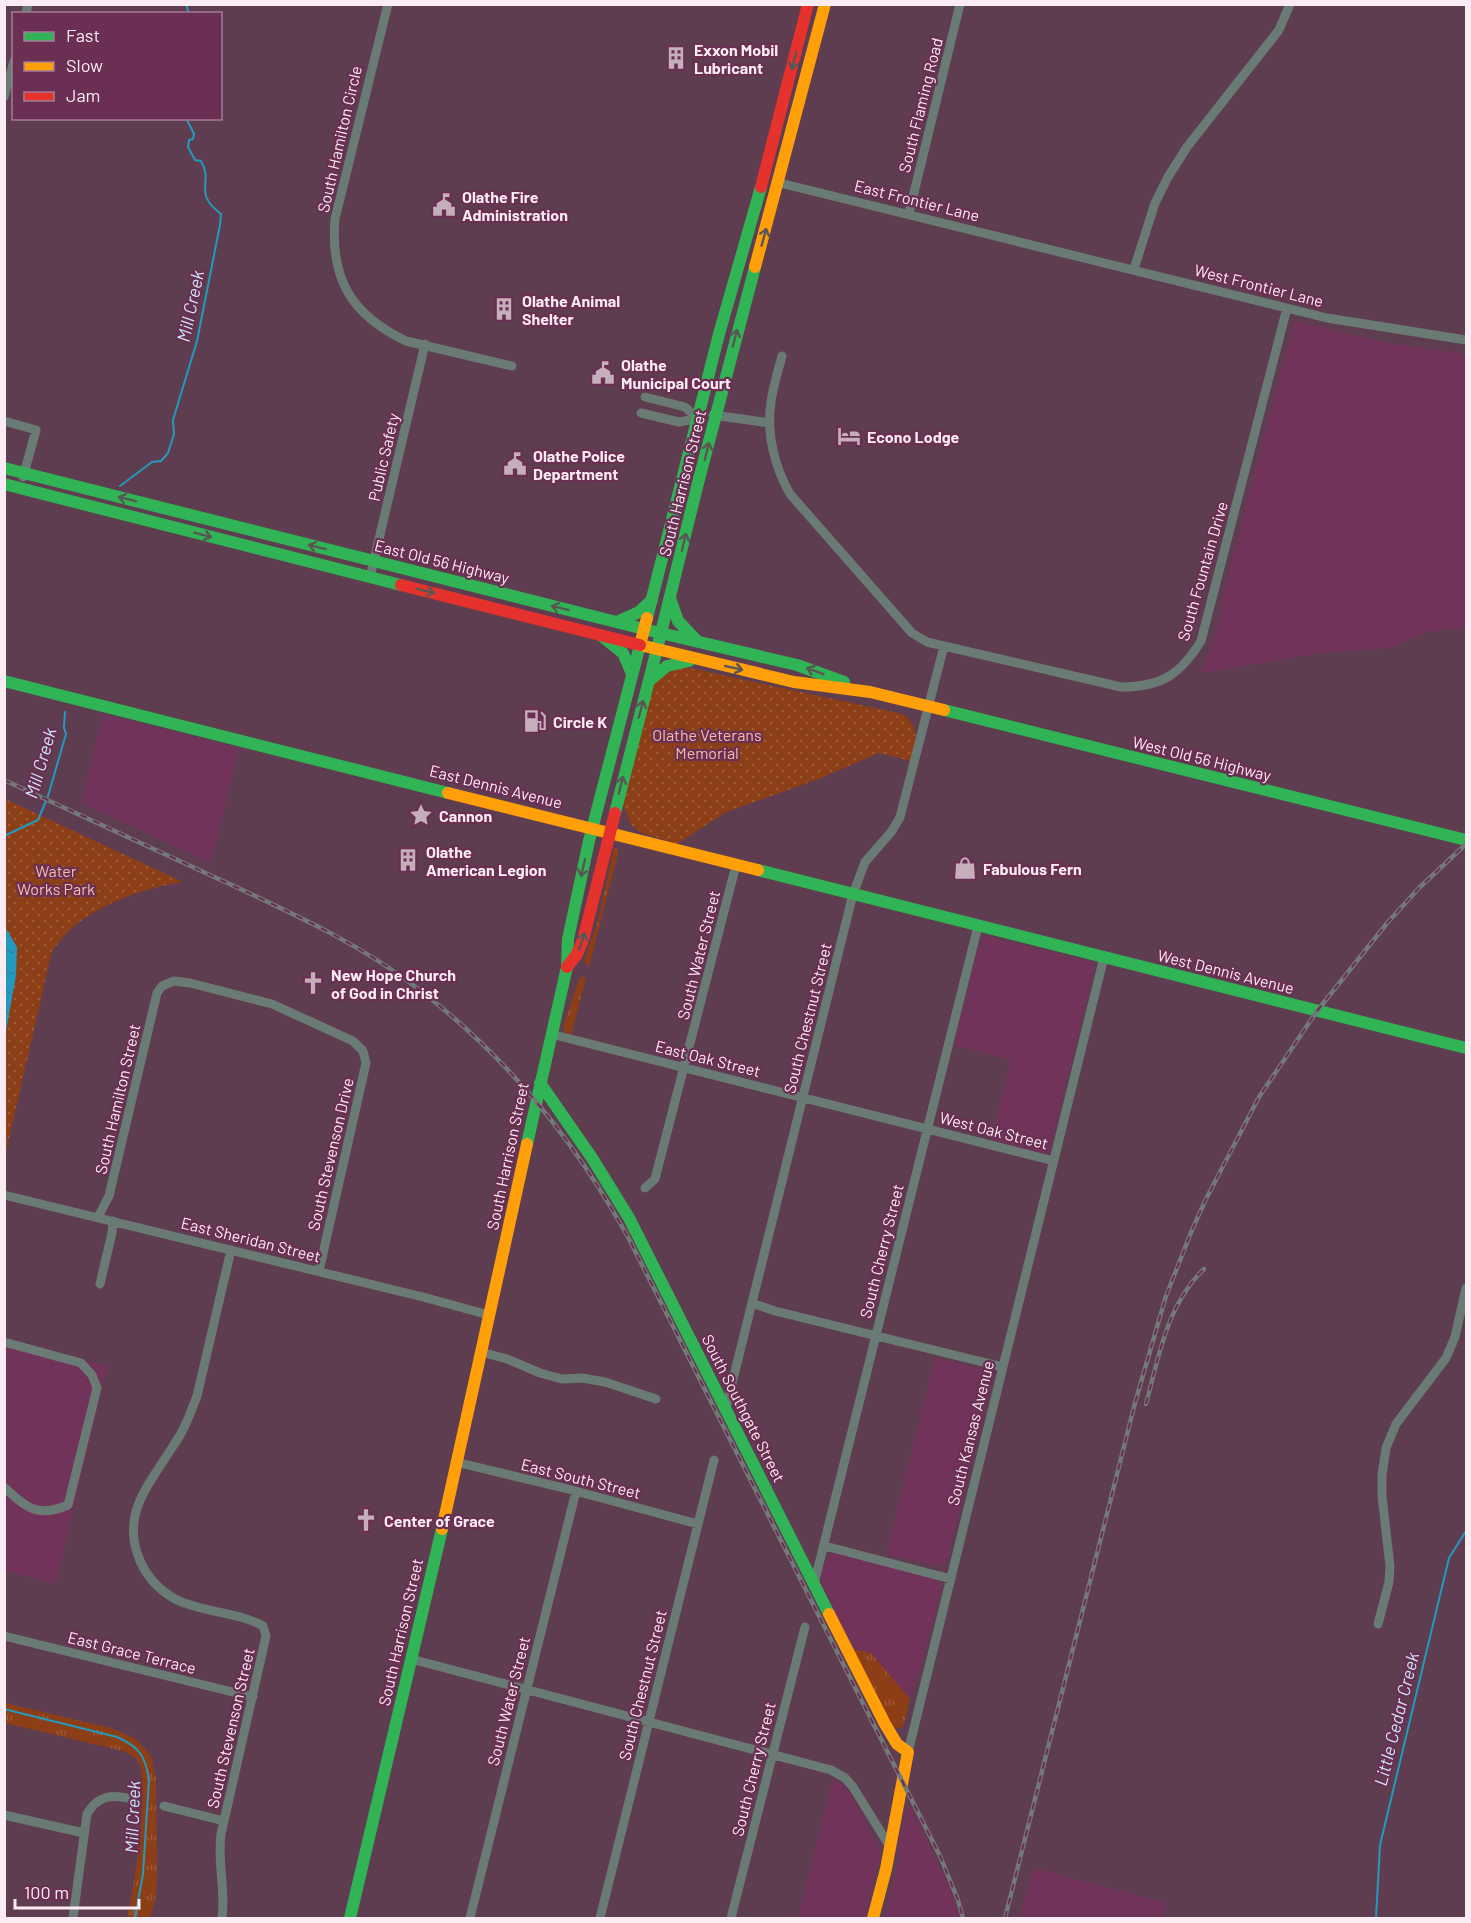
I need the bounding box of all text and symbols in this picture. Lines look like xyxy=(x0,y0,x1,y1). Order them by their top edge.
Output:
legend xyxy=(12,12,222,120)
text: Fast xyxy=(66,24,100,46)
street label: South Flaming Road xyxy=(894,36,946,174)
place label: Exxon Mobil Lubricant xyxy=(694,40,778,77)
building icon: Exxon Mobil Lubricant xyxy=(663,45,689,71)
one-way arrow xyxy=(787,51,799,70)
text: Slow xyxy=(66,54,103,76)
street label: South Hamilton Circle xyxy=(313,64,365,214)
text: Jam xyxy=(66,84,100,106)
street label: East Frontier Lane xyxy=(852,175,982,225)
place label: Olathe Fire Administration xyxy=(462,187,568,224)
public building icon: Olathe Fire Administration xyxy=(431,192,457,218)
one-way arrow xyxy=(759,228,770,247)
street label: West Frontier Lane xyxy=(1193,260,1325,310)
water label: Mill Creek xyxy=(172,268,208,344)
place label: Olathe Animal Shelter xyxy=(522,291,620,328)
building icon: Olathe Animal Shelter xyxy=(491,296,517,322)
one-way arrow xyxy=(730,329,742,348)
place label: Olathe Municipal Court xyxy=(621,355,731,392)
public building icon: Olathe Municipal Court xyxy=(590,360,616,386)
street label: South Harrison Street xyxy=(655,408,709,558)
street label: Public Safety xyxy=(364,410,403,503)
hotel icon: Econo Lodge xyxy=(836,423,862,449)
place label: Econo Lodge xyxy=(867,427,960,446)
one-way arrow xyxy=(701,442,713,461)
place label: Olathe Police Department xyxy=(533,446,625,483)
public building icon: Olathe Police Department xyxy=(502,451,528,477)
one-way arrow xyxy=(118,493,137,505)
street label: South Fountain Drive xyxy=(1173,499,1231,643)
one-way arrow xyxy=(194,530,213,542)
one-way arrow xyxy=(678,532,690,551)
street label: East Old 56 Highway xyxy=(373,535,512,587)
one-way arrow xyxy=(307,540,326,552)
one-way arrow xyxy=(417,585,436,597)
one-way arrow xyxy=(551,601,570,613)
one-way arrow xyxy=(724,662,743,674)
one-way arrow xyxy=(807,665,825,676)
one-way arrow xyxy=(636,700,647,719)
fuel station icon: Circle K xyxy=(522,708,548,734)
place label: Circle K xyxy=(553,712,607,731)
water label: Mill Creek xyxy=(19,725,61,801)
park label: Olathe Veterans Memorial xyxy=(652,725,762,762)
street label: West Old 56 Highway xyxy=(1131,732,1274,785)
street label: East Dennis Avenue xyxy=(428,760,564,812)
one-way arrow xyxy=(616,776,628,795)
place icon: Cannon xyxy=(408,802,434,828)
place label: Cannon xyxy=(439,806,492,825)
place label: Olathe American Legion xyxy=(426,842,547,879)
building icon: Olathe American Legion xyxy=(395,847,421,873)
shop icon: Fabulous Fern xyxy=(952,855,978,881)
one-way arrow xyxy=(577,858,589,877)
place label: Fabulous Fern xyxy=(983,859,1082,878)
park label: Water Works Park xyxy=(17,861,95,898)
street label: South Water Street xyxy=(673,888,723,1022)
one-way arrow xyxy=(578,932,589,951)
street label: South Chestnut Street xyxy=(779,941,835,1095)
street label: West Dennis Avenue xyxy=(1156,945,1296,997)
place label: New Hope Church of God in Christ xyxy=(331,965,456,1002)
church icon: New Hope Church of God in Christ xyxy=(300,970,326,996)
street label: South Hamilton Street xyxy=(90,1022,144,1176)
street label: East Oak Street xyxy=(654,1036,762,1080)
street label: South Stevenson Drive xyxy=(303,1076,357,1232)
street label: South Harrison Street xyxy=(482,1080,532,1232)
street label: West Oak Street xyxy=(938,1107,1050,1153)
street label: South Cherry Street xyxy=(855,1182,907,1320)
street label: East Sheridan Street xyxy=(179,1212,323,1266)
street label: South Southgate Street xyxy=(699,1331,789,1485)
street label: South Kansas Avenue xyxy=(943,1359,997,1507)
street label: East South Street xyxy=(519,1454,643,1502)
church icon: Center of Grace xyxy=(353,1507,379,1533)
place label: Center of Grace xyxy=(384,1511,495,1530)
street label: South Harrison Street xyxy=(374,1557,426,1707)
street label: South Chestnut Street xyxy=(614,1608,670,1762)
street label: East Grace Terrace xyxy=(66,1627,198,1677)
street label: South Water Street xyxy=(483,1634,533,1768)
street label: South Stevenson Street xyxy=(202,1646,258,1810)
water label: Little Cedar Creek xyxy=(1369,1650,1423,1788)
street label: South Cherry Street xyxy=(727,1700,779,1838)
water label: Mill Creek xyxy=(120,1780,144,1854)
scale bar xyxy=(15,1872,140,1910)
text: 100 m xyxy=(24,1881,69,1903)

